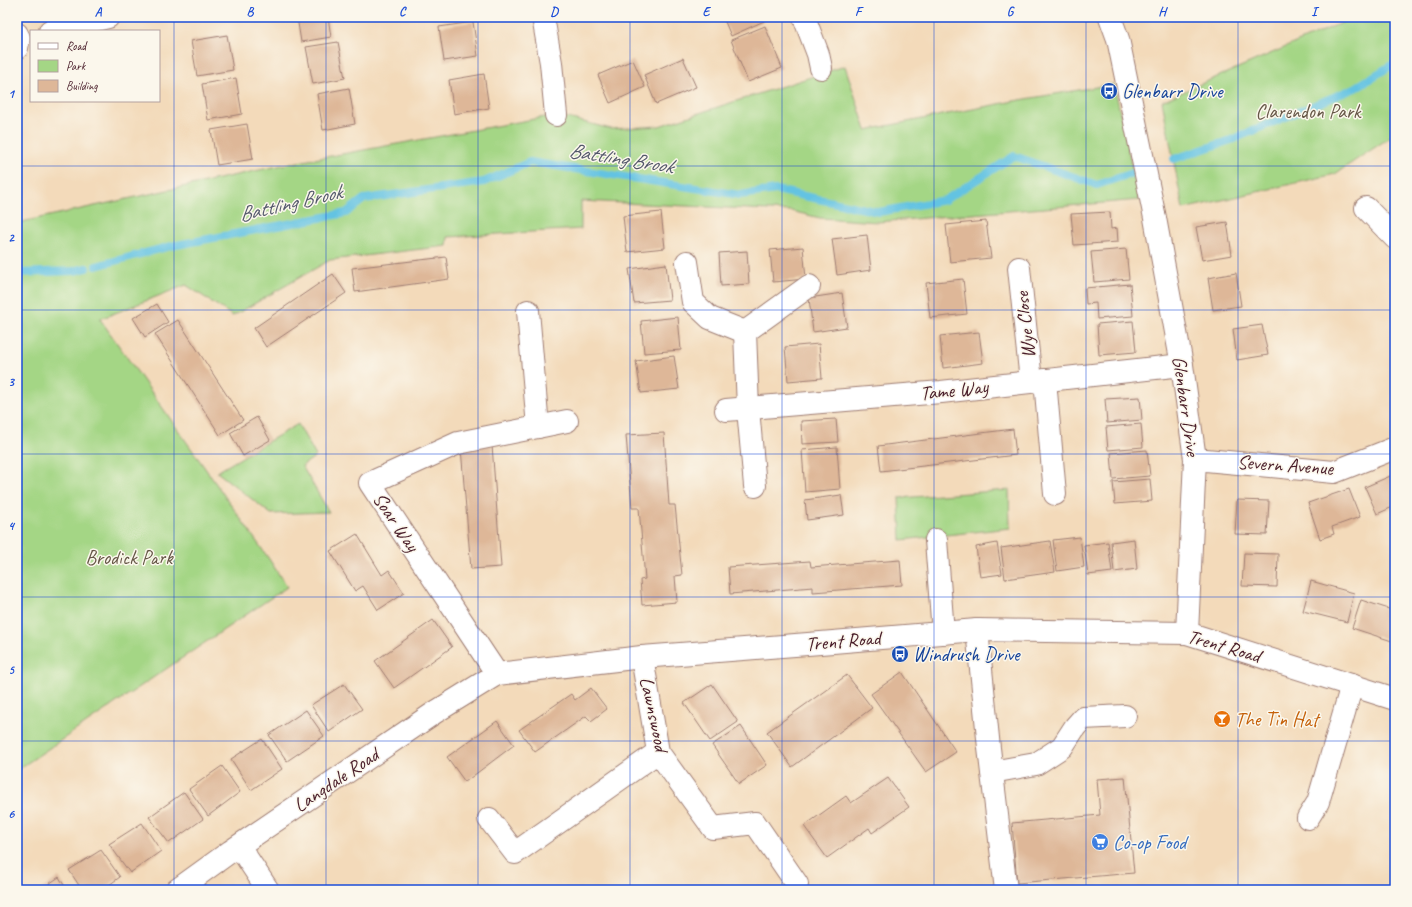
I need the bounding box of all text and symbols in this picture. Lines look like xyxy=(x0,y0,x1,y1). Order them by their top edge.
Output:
text: A xyxy=(95,4,103,20)
text: B xyxy=(247,4,255,20)
text: C xyxy=(399,4,407,20)
text: D xyxy=(550,4,559,20)
text: E xyxy=(703,4,712,20)
text: F xyxy=(855,4,864,20)
text: G xyxy=(1007,4,1015,20)
text: H xyxy=(1158,4,1168,20)
text: I xyxy=(1311,4,1320,20)
legend xyxy=(30,30,160,102)
text: Road xyxy=(66,38,88,54)
text: Park xyxy=(66,58,87,74)
text: Building xyxy=(66,78,98,94)
place label: Glenbarr Drive xyxy=(1122,79,1224,104)
bus stop icon: Glenbarr Drive xyxy=(1099,81,1119,101)
text: 1 xyxy=(8,86,16,102)
park label: Clarendon Park xyxy=(1256,99,1362,124)
water label: Battling Brook xyxy=(567,137,678,180)
water label: Battling Brook xyxy=(236,178,347,227)
text: 2 xyxy=(8,230,15,246)
street label: Wye Close xyxy=(1009,289,1041,359)
street label: Glenbarr Drive xyxy=(1167,355,1206,459)
text: 3 xyxy=(8,374,15,390)
street label: Tame Way xyxy=(919,374,990,406)
street label: Severn Avenue xyxy=(1236,449,1335,481)
street label: Soar Way xyxy=(367,488,425,557)
text: 4 xyxy=(8,518,16,534)
park label: Brodick Park xyxy=(85,545,174,570)
street label: Trent Road xyxy=(1185,624,1266,669)
street label: Trent Road xyxy=(805,625,884,657)
place label: Windrush Drive xyxy=(913,642,1021,667)
bus stop icon: Windrush Drive xyxy=(890,644,910,664)
text: 5 xyxy=(8,662,15,678)
street label: Lawnswood xyxy=(634,674,675,757)
place label: The Tin Hat xyxy=(1235,707,1321,732)
bar icon: The Tin Hat xyxy=(1212,709,1232,729)
street label: Langdale Road xyxy=(289,741,386,818)
text: 6 xyxy=(8,806,15,822)
place label: Co-op Food xyxy=(1113,830,1189,855)
supermarket icon: Co-op Food xyxy=(1090,832,1110,852)

